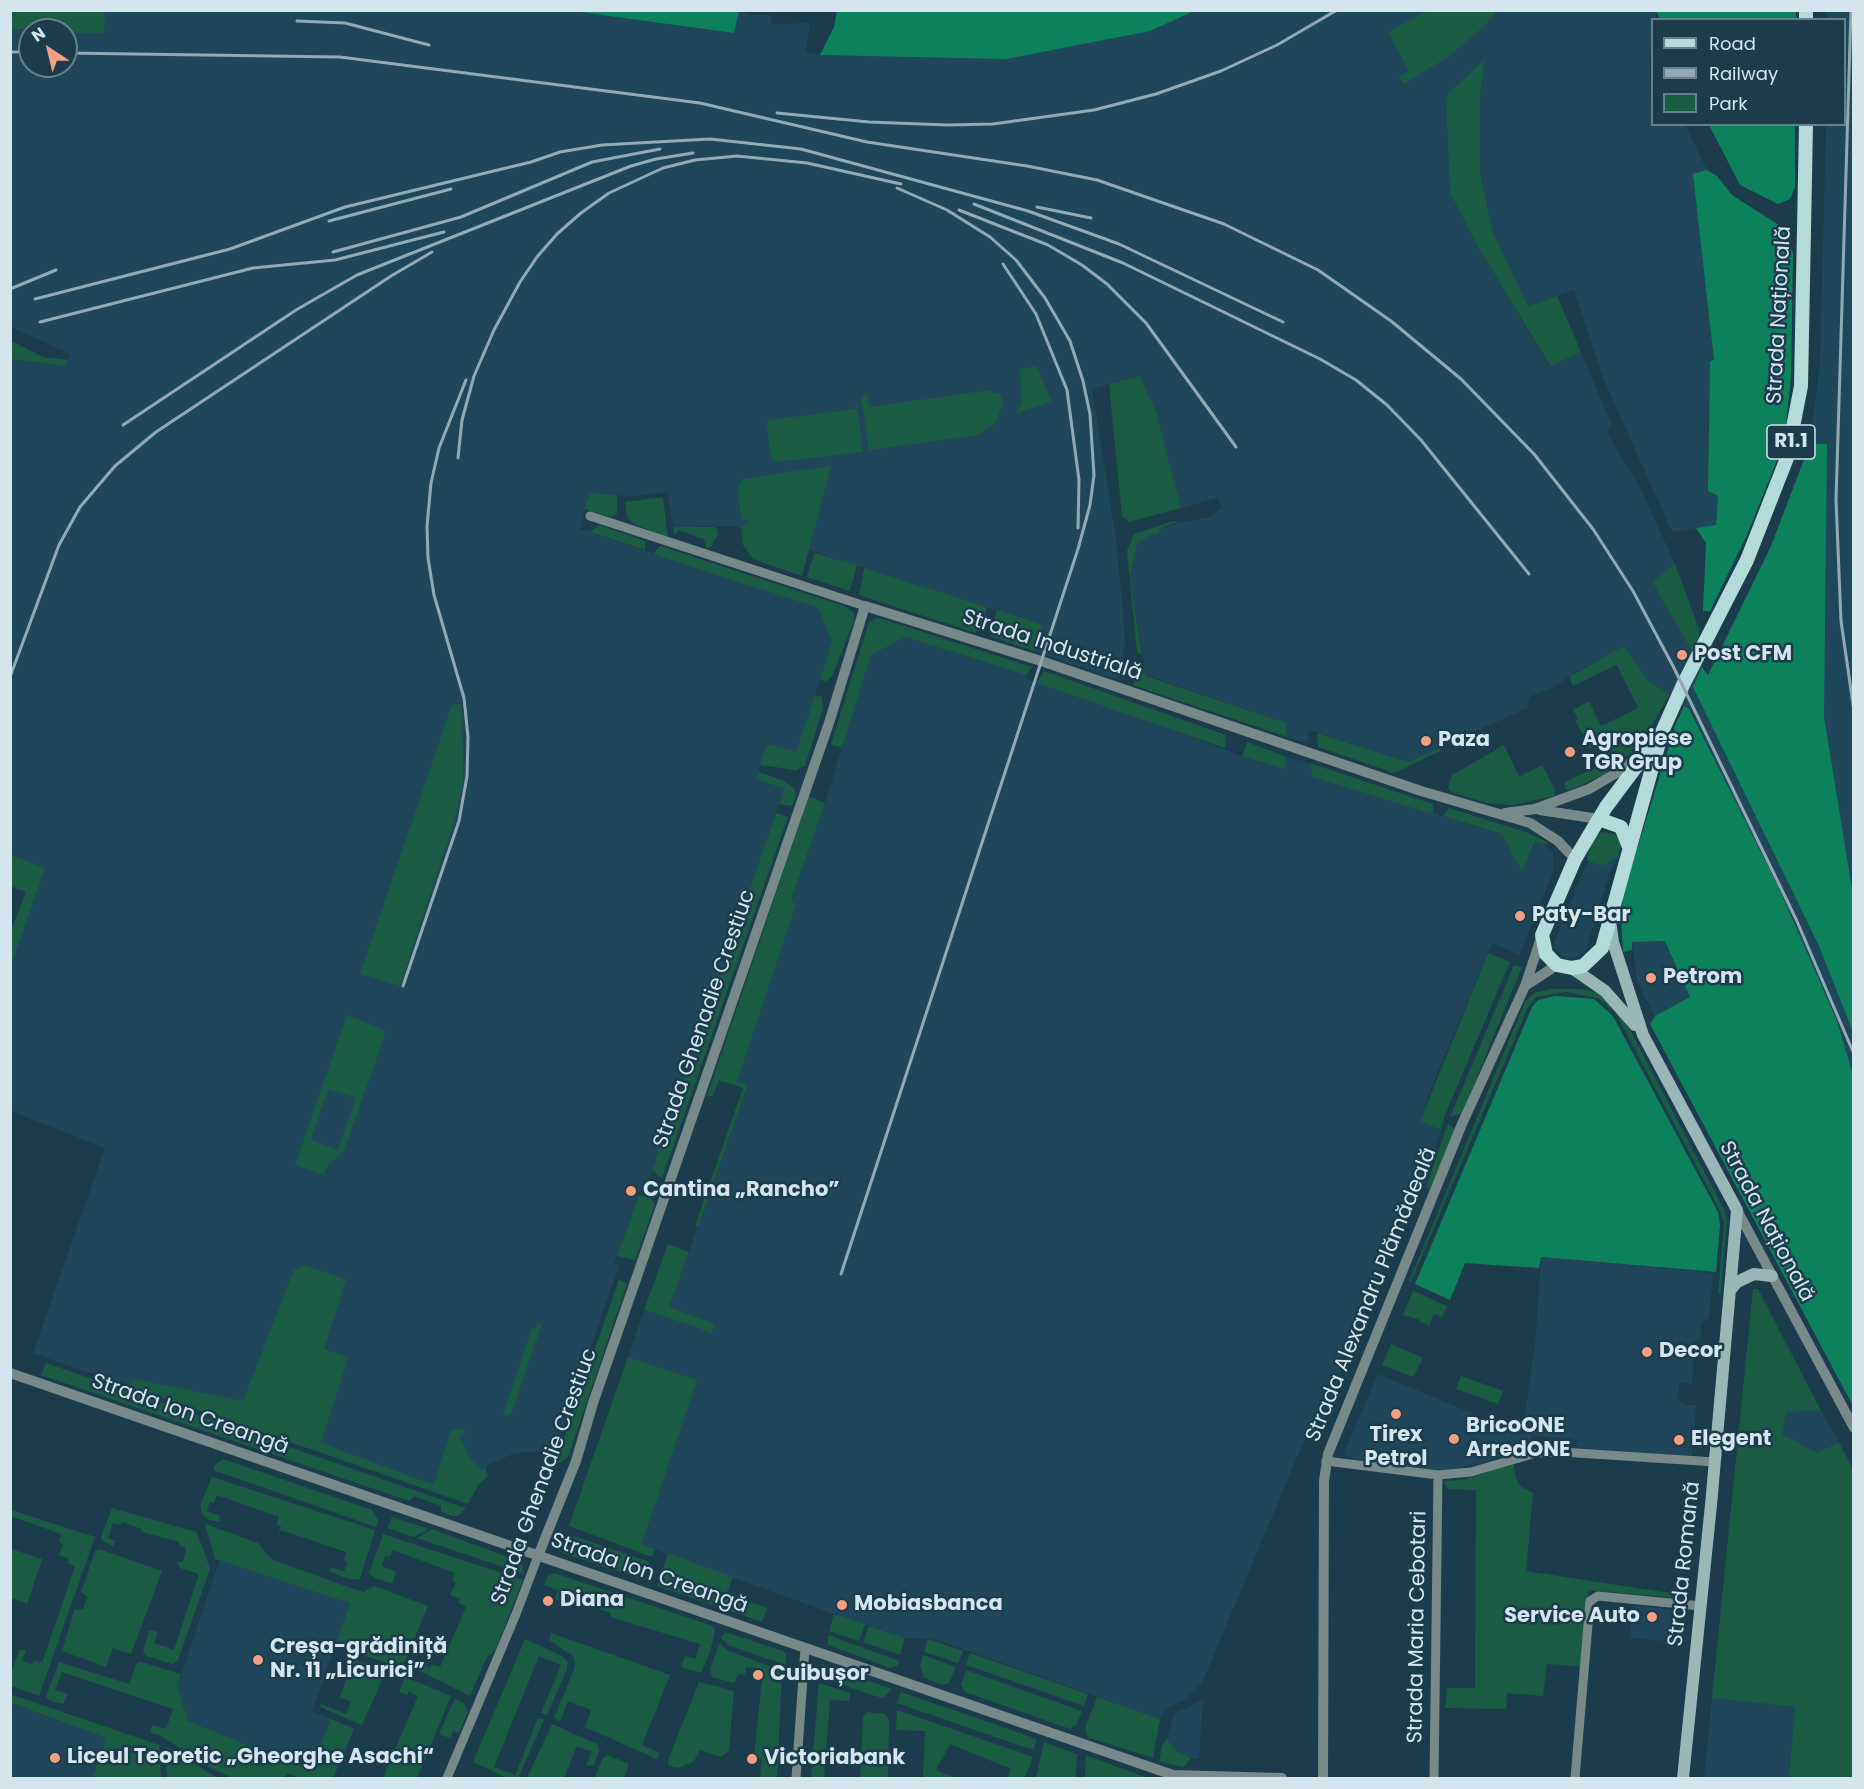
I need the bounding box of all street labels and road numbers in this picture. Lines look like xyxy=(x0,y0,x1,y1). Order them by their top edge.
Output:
street label: Strada Națională xyxy=(1763,225,1797,405)
road number: R1.1 xyxy=(1767,425,1815,459)
street label: Strada Industrială xyxy=(959,605,1145,687)
street label: Strada Ghenadie Crestiuc xyxy=(649,887,761,1151)
street label: Strada Națională xyxy=(1713,1137,1819,1307)
street label: Strada Alexandru Plămădeală xyxy=(1301,1144,1443,1446)
street label: Strada Ghenadie Crestiuc xyxy=(487,1345,603,1609)
street label: Strada Ion Creangă xyxy=(88,1369,292,1461)
street label: Strada Romană xyxy=(1664,1480,1706,1648)
street label: Strada Maria Cebotari xyxy=(1403,1510,1433,1744)
street label: Strada Ion Creangă xyxy=(547,1528,751,1620)

